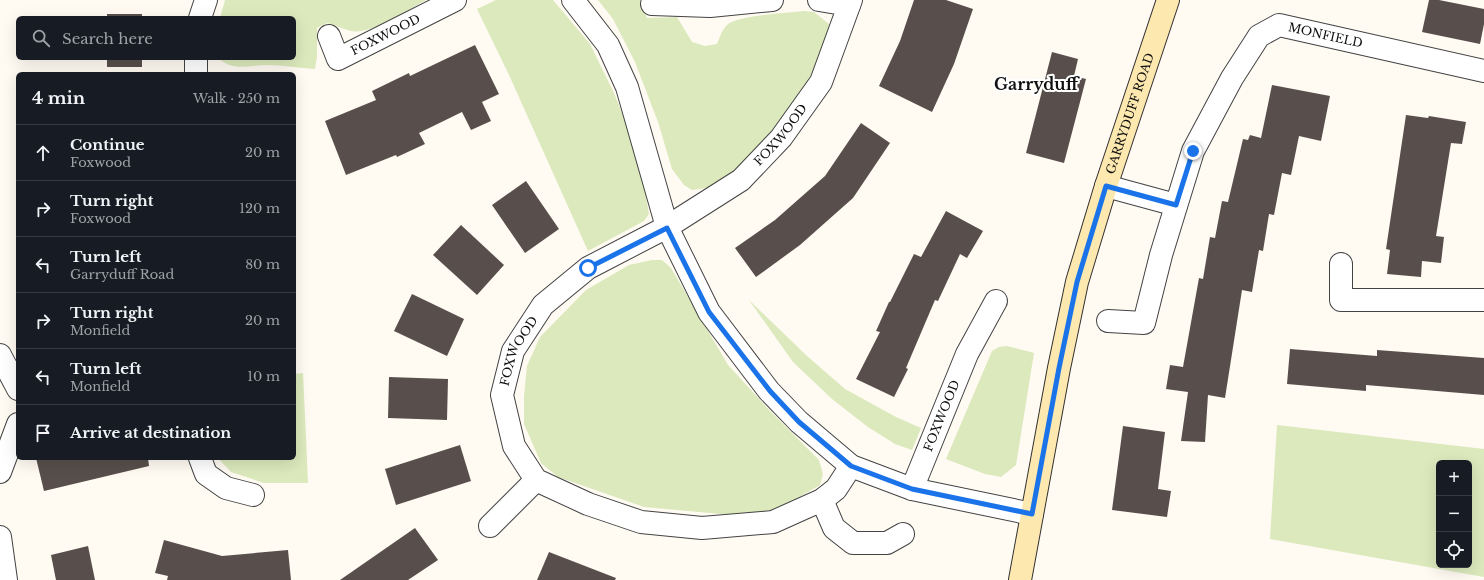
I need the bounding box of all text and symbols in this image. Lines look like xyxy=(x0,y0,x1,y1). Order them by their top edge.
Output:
street label: FOXWOOD xyxy=(348,11,423,58)
search box xyxy=(16,16,296,60)
street label: MONFIELD xyxy=(1287,19,1364,51)
icon: search xyxy=(30,27,52,49)
text: Search here xyxy=(62,29,153,48)
street label: GARRYDUFF ROAD xyxy=(1102,51,1157,176)
district label: Garryduff xyxy=(994,74,1081,94)
text: 4 min xyxy=(32,88,85,109)
text: Walk · 250 m xyxy=(193,90,280,107)
street label: FOXWOOD xyxy=(751,101,810,169)
text: Continue xyxy=(70,135,145,154)
icon: ahead xyxy=(32,142,54,164)
route end xyxy=(1184,142,1202,160)
text: 20 m xyxy=(245,144,280,161)
text: Foxwood xyxy=(70,154,131,171)
text: Turn right xyxy=(70,191,153,210)
icon: right xyxy=(32,198,54,220)
text: 120 m xyxy=(239,200,280,217)
text: Foxwood xyxy=(70,210,131,227)
text: Turn left xyxy=(70,247,141,266)
icon: left xyxy=(32,254,54,276)
text: 80 m xyxy=(245,256,280,273)
route start xyxy=(579,259,597,277)
text: Garryduff Road xyxy=(70,266,174,283)
text: Turn right xyxy=(70,303,153,322)
icon: right xyxy=(32,310,54,332)
text: 20 m xyxy=(245,312,280,329)
street label: FOXWOOD xyxy=(497,313,541,387)
text: Monfield xyxy=(70,322,130,339)
text: Turn left xyxy=(70,359,141,378)
icon: left xyxy=(32,366,54,388)
text: 10 m xyxy=(247,368,280,385)
text: Monfield xyxy=(70,378,130,395)
street label: FOXWOOD xyxy=(920,378,963,454)
icon: arrive xyxy=(32,422,54,444)
text: Arrive at destination xyxy=(70,423,231,442)
map controls xyxy=(1436,460,1472,568)
button: + xyxy=(1436,460,1472,496)
button: − xyxy=(1436,496,1472,532)
button: locate xyxy=(1436,532,1472,568)

